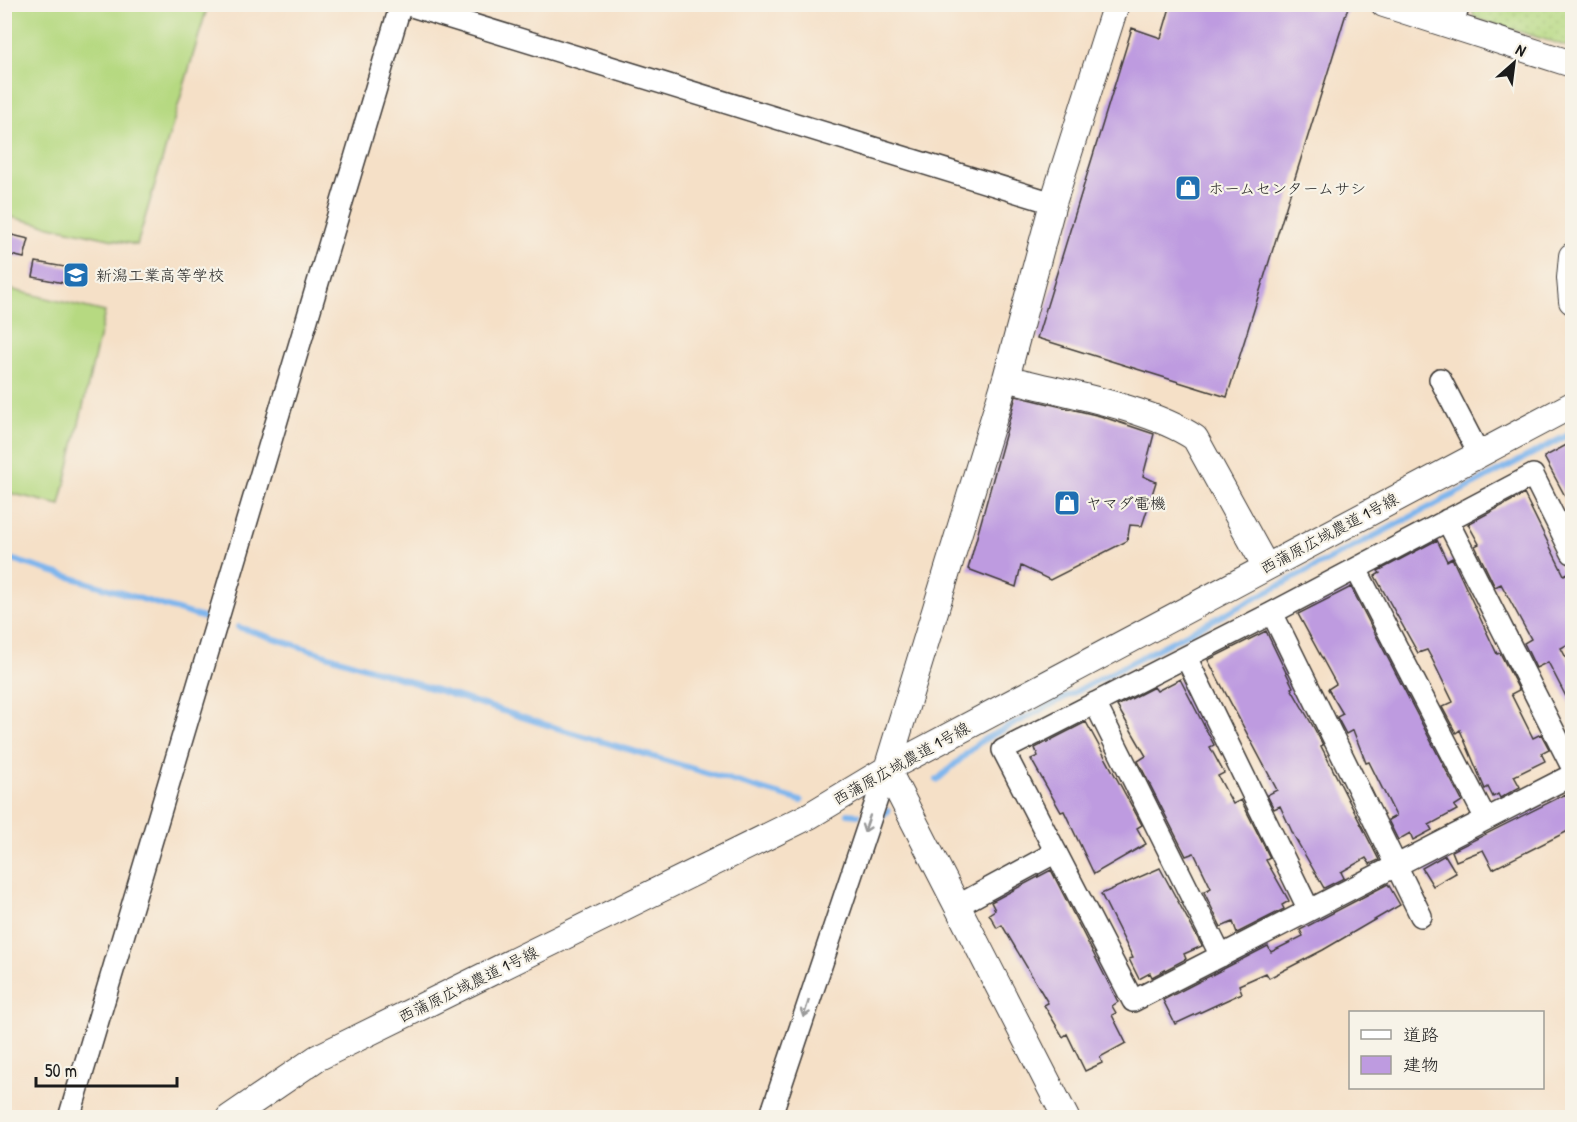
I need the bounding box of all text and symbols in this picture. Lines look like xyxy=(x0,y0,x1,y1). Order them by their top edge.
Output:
north arrow xyxy=(1484,33,1544,93)
text: N xyxy=(1512,38,1530,62)
shop icon: ホームセンタームサシ xyxy=(1173,173,1203,203)
place label: ホームセンタームサシ xyxy=(1208,177,1366,199)
school or university icon: 新潟工業高等学校 xyxy=(61,260,91,290)
place label: 新潟工業高等学校 xyxy=(96,264,224,286)
street label: 西蒲原広域農道 1号線 xyxy=(1256,487,1402,579)
shop icon: ヤマダ電機 xyxy=(1052,488,1082,518)
place label: ヤマダ電機 xyxy=(1086,492,1166,514)
street label: 西蒲原広域農道 1号線 xyxy=(829,716,973,810)
one-way arrow xyxy=(861,814,872,833)
street label: 西蒲原広域農道 1号線 xyxy=(394,940,542,1028)
one-way arrow xyxy=(800,999,811,1018)
legend xyxy=(1349,1011,1544,1089)
text: 道路 xyxy=(1403,1022,1439,1047)
scale bar xyxy=(36,1050,177,1088)
text: 建物 xyxy=(1403,1052,1439,1077)
text: 50 m xyxy=(45,1058,77,1083)

